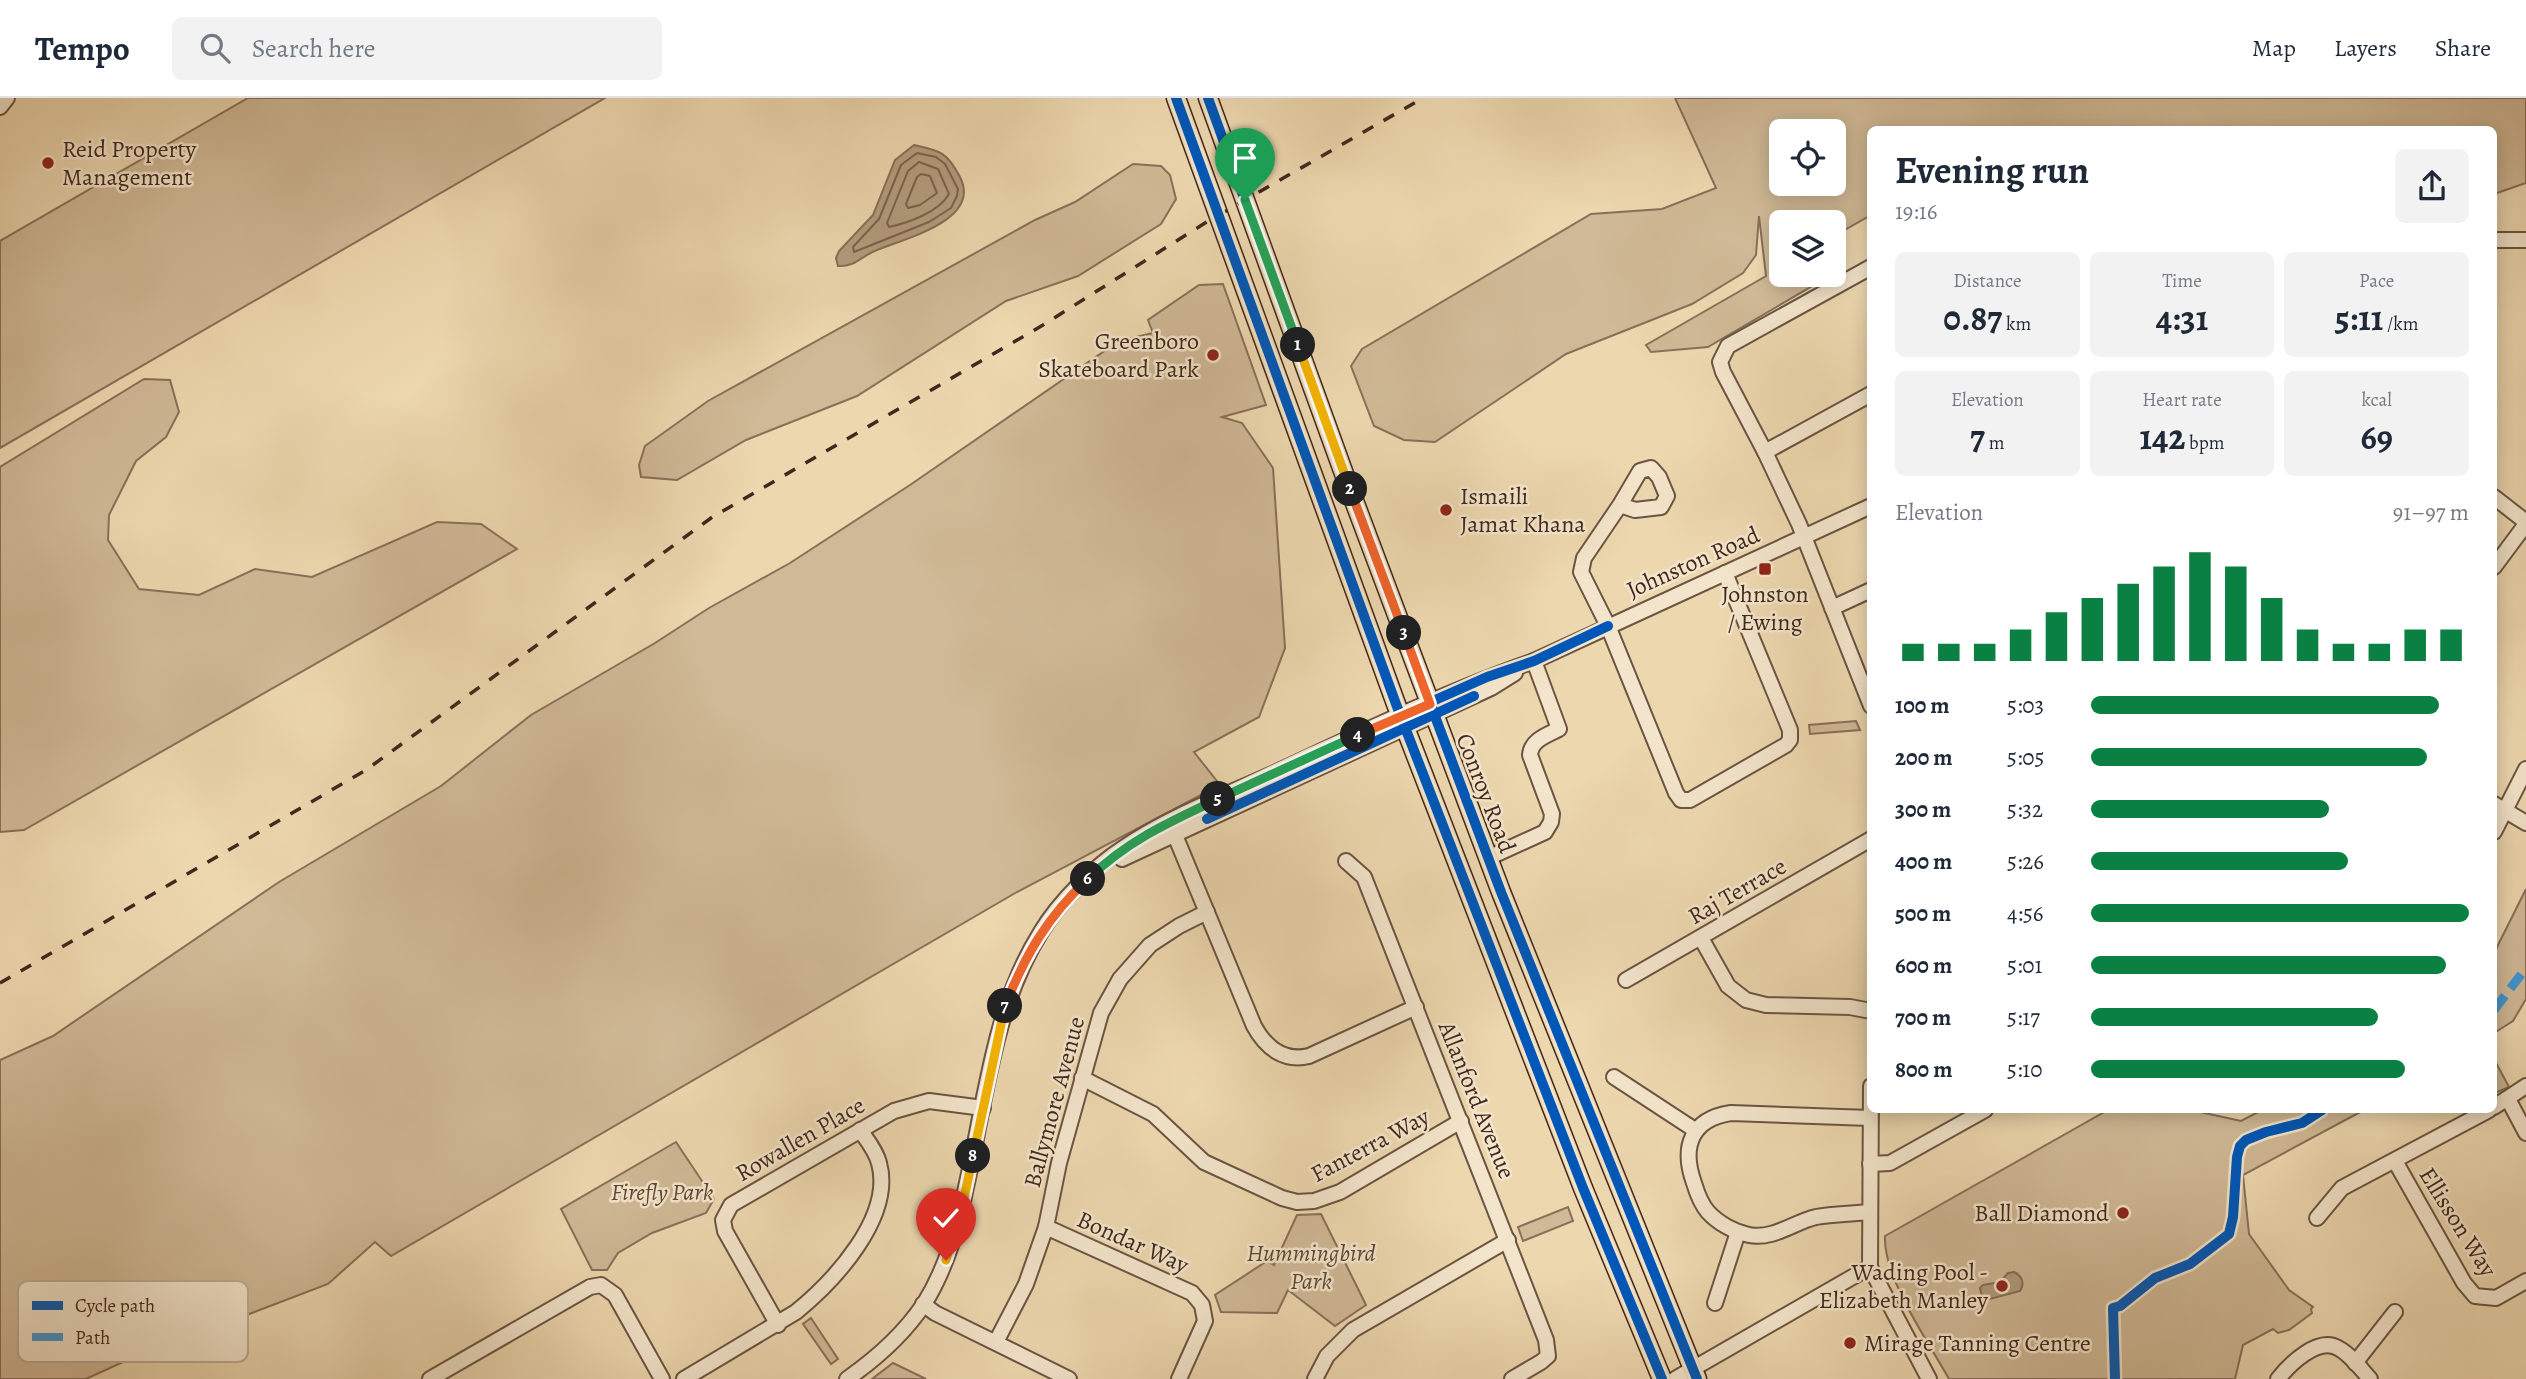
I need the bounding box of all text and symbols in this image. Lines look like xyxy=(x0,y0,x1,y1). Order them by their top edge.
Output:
search box xyxy=(172,17,662,80)
text: Tempo xyxy=(35,26,130,71)
icon: search xyxy=(196,29,234,67)
text: Search here xyxy=(252,31,375,66)
text: Map xyxy=(2252,32,2296,64)
text: Layers xyxy=(2334,32,2397,64)
text: Share xyxy=(2435,32,2491,64)
map controls xyxy=(1769,119,1846,287)
button: locate xyxy=(1769,119,1846,196)
pin xyxy=(1215,128,1275,200)
place label: Reid Property Management xyxy=(62,133,197,193)
icon: arrive xyxy=(1226,139,1264,177)
text: Evening run xyxy=(1895,144,2089,196)
button: share xyxy=(2395,149,2469,223)
marker: Reid Property Management xyxy=(40,155,56,171)
text: 19:16 xyxy=(1895,196,1937,227)
button: layers xyxy=(1769,210,1846,287)
text: Distance xyxy=(1953,268,2021,294)
text: Time xyxy=(2162,268,2202,294)
text: Pace xyxy=(2359,268,2394,294)
text: 0.87 xyxy=(1943,294,2002,342)
text: 4:31 xyxy=(2156,294,2208,342)
text: 5:11 xyxy=(2335,294,2383,342)
text: km xyxy=(2002,311,2031,337)
text: /km xyxy=(2383,311,2418,337)
place label: Greenboro Skateboard Park xyxy=(1038,325,1199,385)
pin: 1 xyxy=(1280,328,1316,362)
text: 1 xyxy=(1294,331,1301,357)
marker: Greenboro Skateboard Park xyxy=(1205,347,1221,363)
text: Elevation xyxy=(1951,387,2024,413)
text: Heart rate xyxy=(2142,387,2222,413)
text: kcal xyxy=(2361,387,2392,413)
text: 7 xyxy=(1970,413,1985,461)
text: 142 xyxy=(2139,413,2185,461)
text: 69 xyxy=(2360,413,2393,461)
text: m xyxy=(1985,430,2005,456)
text: bpm xyxy=(2185,430,2225,456)
pin: 2 xyxy=(1332,472,1368,506)
text: 2 xyxy=(1345,475,1354,501)
place label: Ismaili Jamat Khana xyxy=(1460,480,1586,540)
text: Elevation xyxy=(1895,497,1983,528)
text: 91–97 m xyxy=(2393,497,2469,528)
marker: Ismaili Jamat Khana xyxy=(1438,502,1454,518)
street label: Johnston Road xyxy=(1622,518,1765,606)
marker: Johnston / Ewing xyxy=(1757,561,1773,577)
place label: Johnston / Ewing xyxy=(1721,578,1809,638)
pin: 3 xyxy=(1386,616,1422,650)
text: 3 xyxy=(1399,619,1408,645)
text: 100 m xyxy=(1895,690,1950,721)
text: 5:03 xyxy=(2007,690,2044,721)
pin: 4 xyxy=(1340,718,1376,752)
text: 4 xyxy=(1353,721,1362,747)
street label: Conroy Road xyxy=(1449,729,1523,857)
text: 200 m xyxy=(1895,742,1953,773)
text: 5:05 xyxy=(2007,742,2045,773)
pin: 5 xyxy=(1200,782,1236,816)
text: 5 xyxy=(1213,785,1222,811)
text: 300 m xyxy=(1895,794,1951,825)
text: 5:32 xyxy=(2007,794,2043,825)
text: 400 m xyxy=(1895,846,1952,877)
text: 5:26 xyxy=(2007,846,2044,877)
street label: Raj Terrace xyxy=(1682,850,1792,932)
pin: 6 xyxy=(1070,862,1106,896)
text: 6 xyxy=(1083,865,1092,891)
text: 500 m xyxy=(1895,898,1951,929)
text: 4:56 xyxy=(2007,898,2043,929)
text: 600 m xyxy=(1895,950,1952,981)
text: 5:01 xyxy=(2007,950,2043,981)
pin: 7 xyxy=(988,988,1023,1024)
text: 7 xyxy=(1000,992,1009,1018)
text: 700 m xyxy=(1895,1002,1951,1033)
text: 5:17 xyxy=(2007,1002,2040,1033)
street label: Ballymore Avenue xyxy=(1016,1013,1092,1191)
street label: Allanford Avenue xyxy=(1430,1016,1523,1183)
text: 800 m xyxy=(1895,1054,1952,1085)
text: 5:10 xyxy=(2007,1054,2043,1085)
street label: Rowallen Place xyxy=(729,1089,871,1189)
street label: Fanterra Way xyxy=(1305,1100,1435,1190)
pin: 8 xyxy=(956,1138,990,1174)
text: 8 xyxy=(968,1142,977,1168)
street label: Ellisson Way xyxy=(2412,1161,2504,1283)
park label: Firefly Park xyxy=(611,1176,714,1208)
pin xyxy=(916,1188,976,1260)
place label: Ball Diamond xyxy=(1974,1197,2109,1229)
icon: check xyxy=(927,1199,965,1237)
street label: Bondar Way xyxy=(1072,1203,1194,1281)
marker: Ball Diamond xyxy=(2115,1205,2131,1221)
park label: Hummingbird Park xyxy=(1246,1237,1376,1297)
place label: Wading Pool - Elizabeth Manley xyxy=(1819,1256,1988,1316)
marker: Wading Pool - Elizabeth Manley xyxy=(1994,1278,2010,1294)
legend xyxy=(18,1281,248,1362)
text: Cycle path xyxy=(75,1293,155,1319)
text: Path xyxy=(75,1325,110,1351)
place label: Mirage Tanning Centre xyxy=(1864,1327,2091,1359)
marker: Mirage Tanning Centre xyxy=(1842,1335,1858,1351)

